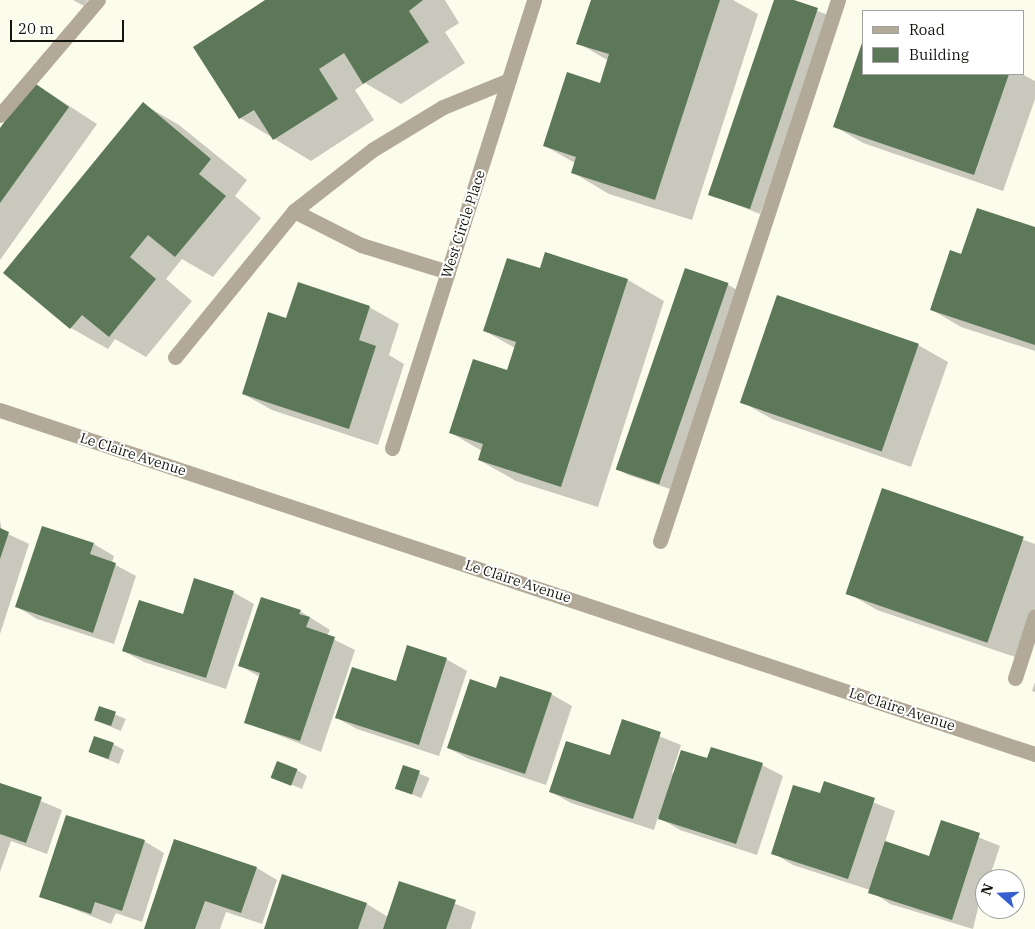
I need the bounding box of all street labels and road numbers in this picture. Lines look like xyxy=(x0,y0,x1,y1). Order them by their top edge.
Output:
street label: West Circle Place xyxy=(438,168,488,280)
street label: Le Claire Avenue xyxy=(78,429,188,479)
street label: Le Claire Avenue xyxy=(463,556,573,606)
street label: Le Claire Avenue xyxy=(847,684,957,734)

